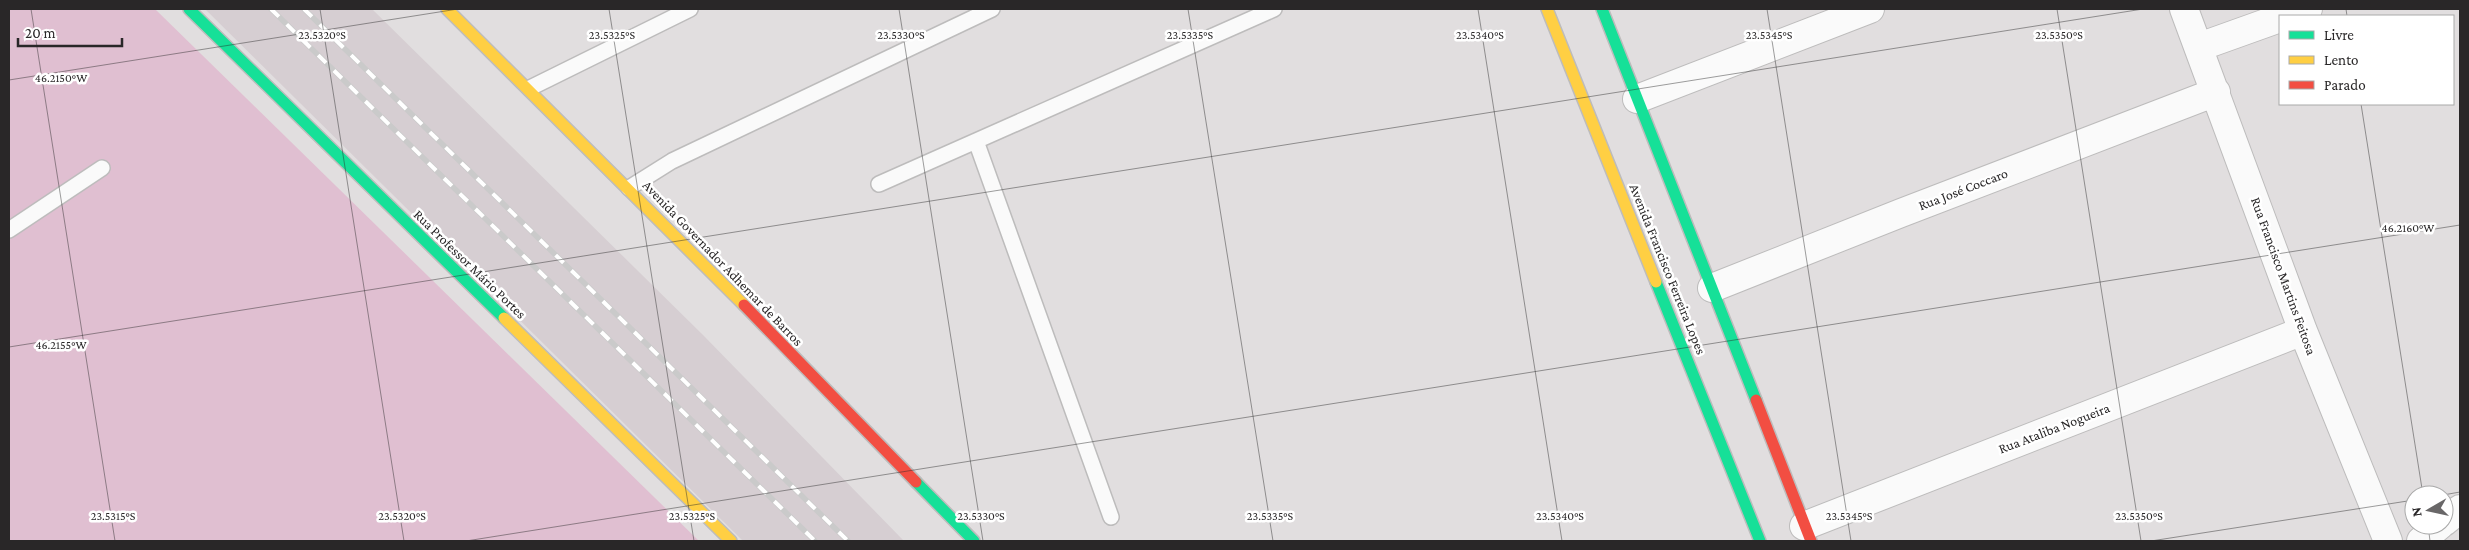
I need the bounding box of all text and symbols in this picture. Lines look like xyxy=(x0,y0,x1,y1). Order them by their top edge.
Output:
scale bar xyxy=(18,15,121,47)
legend xyxy=(2279,15,2454,105)
text: 20 m xyxy=(25,25,56,41)
text: Livre xyxy=(2324,27,2354,43)
text: 23.5320°S xyxy=(298,28,346,42)
text: 23.5325°S xyxy=(589,28,636,42)
text: 23.5330°S xyxy=(877,28,925,42)
text: 23.5335°S xyxy=(1167,28,1214,42)
text: 23.5340°S xyxy=(1456,28,1504,42)
text: 23.5345°S xyxy=(1746,28,1793,42)
text: 23.5350°S xyxy=(2035,28,2083,42)
text: Lento xyxy=(2324,52,2358,68)
text: 46.2150°W xyxy=(35,71,87,85)
text: Parado xyxy=(2324,77,2366,93)
street label: Rua José Coccaro xyxy=(1916,165,2010,213)
street label: Avenida Governador Adhemar de Barros xyxy=(640,177,806,349)
street label: Avenida Francisco Ferreira Lopes xyxy=(1626,181,1710,357)
street label: Rua Francisco Martins Feitosa xyxy=(2248,195,2320,358)
street label: Rua Professor Mário Portes xyxy=(411,206,529,322)
text: 46.2160°W xyxy=(2382,221,2434,235)
text: 46.2155°W xyxy=(35,338,87,352)
street label: Rua Ataliba Nogueira xyxy=(1996,399,2112,457)
north arrow xyxy=(2404,485,2454,535)
text: N xyxy=(2407,506,2425,518)
text: 23.5315°S xyxy=(91,509,136,523)
text: 23.5320°S xyxy=(378,509,426,523)
text: 23.5325°S xyxy=(669,509,716,523)
text: 23.5330°S xyxy=(957,509,1005,523)
text: 23.5335°S xyxy=(1247,509,1294,523)
text: 23.5340°S xyxy=(1536,509,1584,523)
text: 23.5345°S xyxy=(1826,509,1873,523)
text: 23.5350°S xyxy=(2115,509,2163,523)

